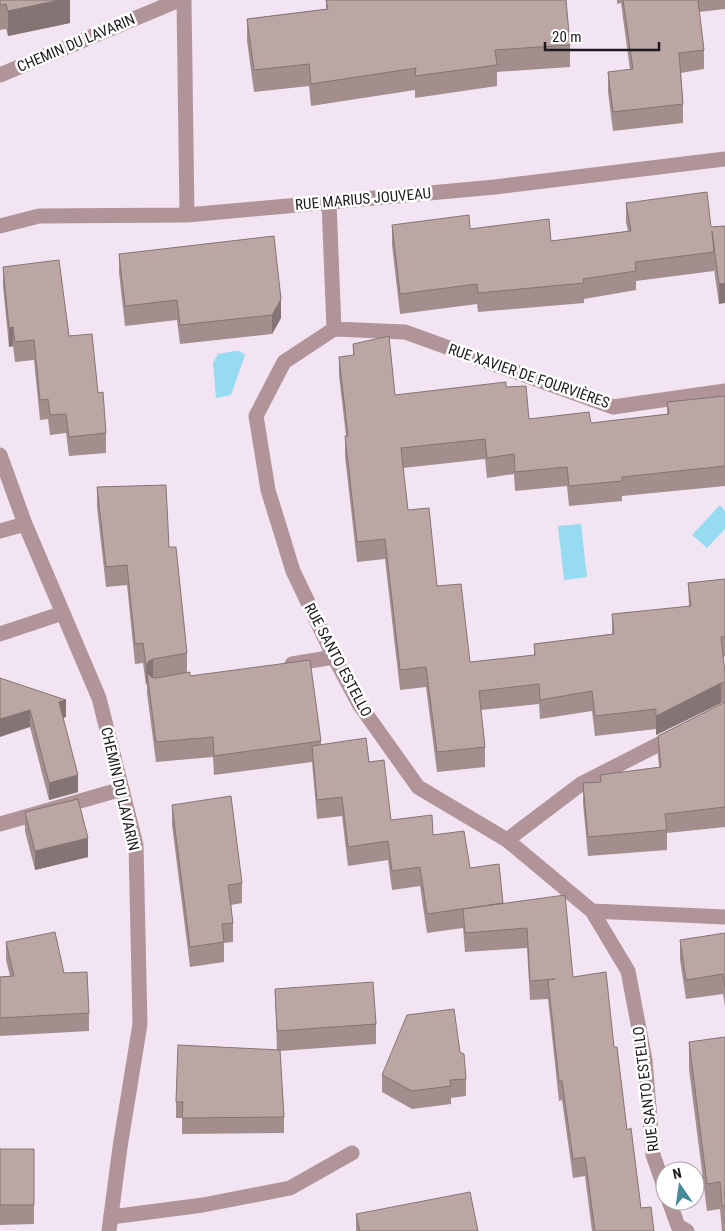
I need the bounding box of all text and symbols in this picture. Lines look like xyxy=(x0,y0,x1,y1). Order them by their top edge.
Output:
street label: CHEMIN DU LAVARIN xyxy=(14,10,138,76)
scale bar xyxy=(545,20,659,52)
text: 20 m xyxy=(552,28,582,46)
street label: RUE MARIUS JOUVEAU xyxy=(294,184,432,214)
street label: RUE XAVIER DE FOURVIÈRES xyxy=(446,340,612,412)
street label: RUE SANTO ESTELLO xyxy=(300,600,376,720)
street label: CHEMIN DU LAVARIN xyxy=(97,725,143,853)
street label: RUE SANTO ESTELLO xyxy=(629,1025,663,1153)
north arrow xyxy=(655,1161,705,1211)
text: N xyxy=(671,1165,683,1182)

